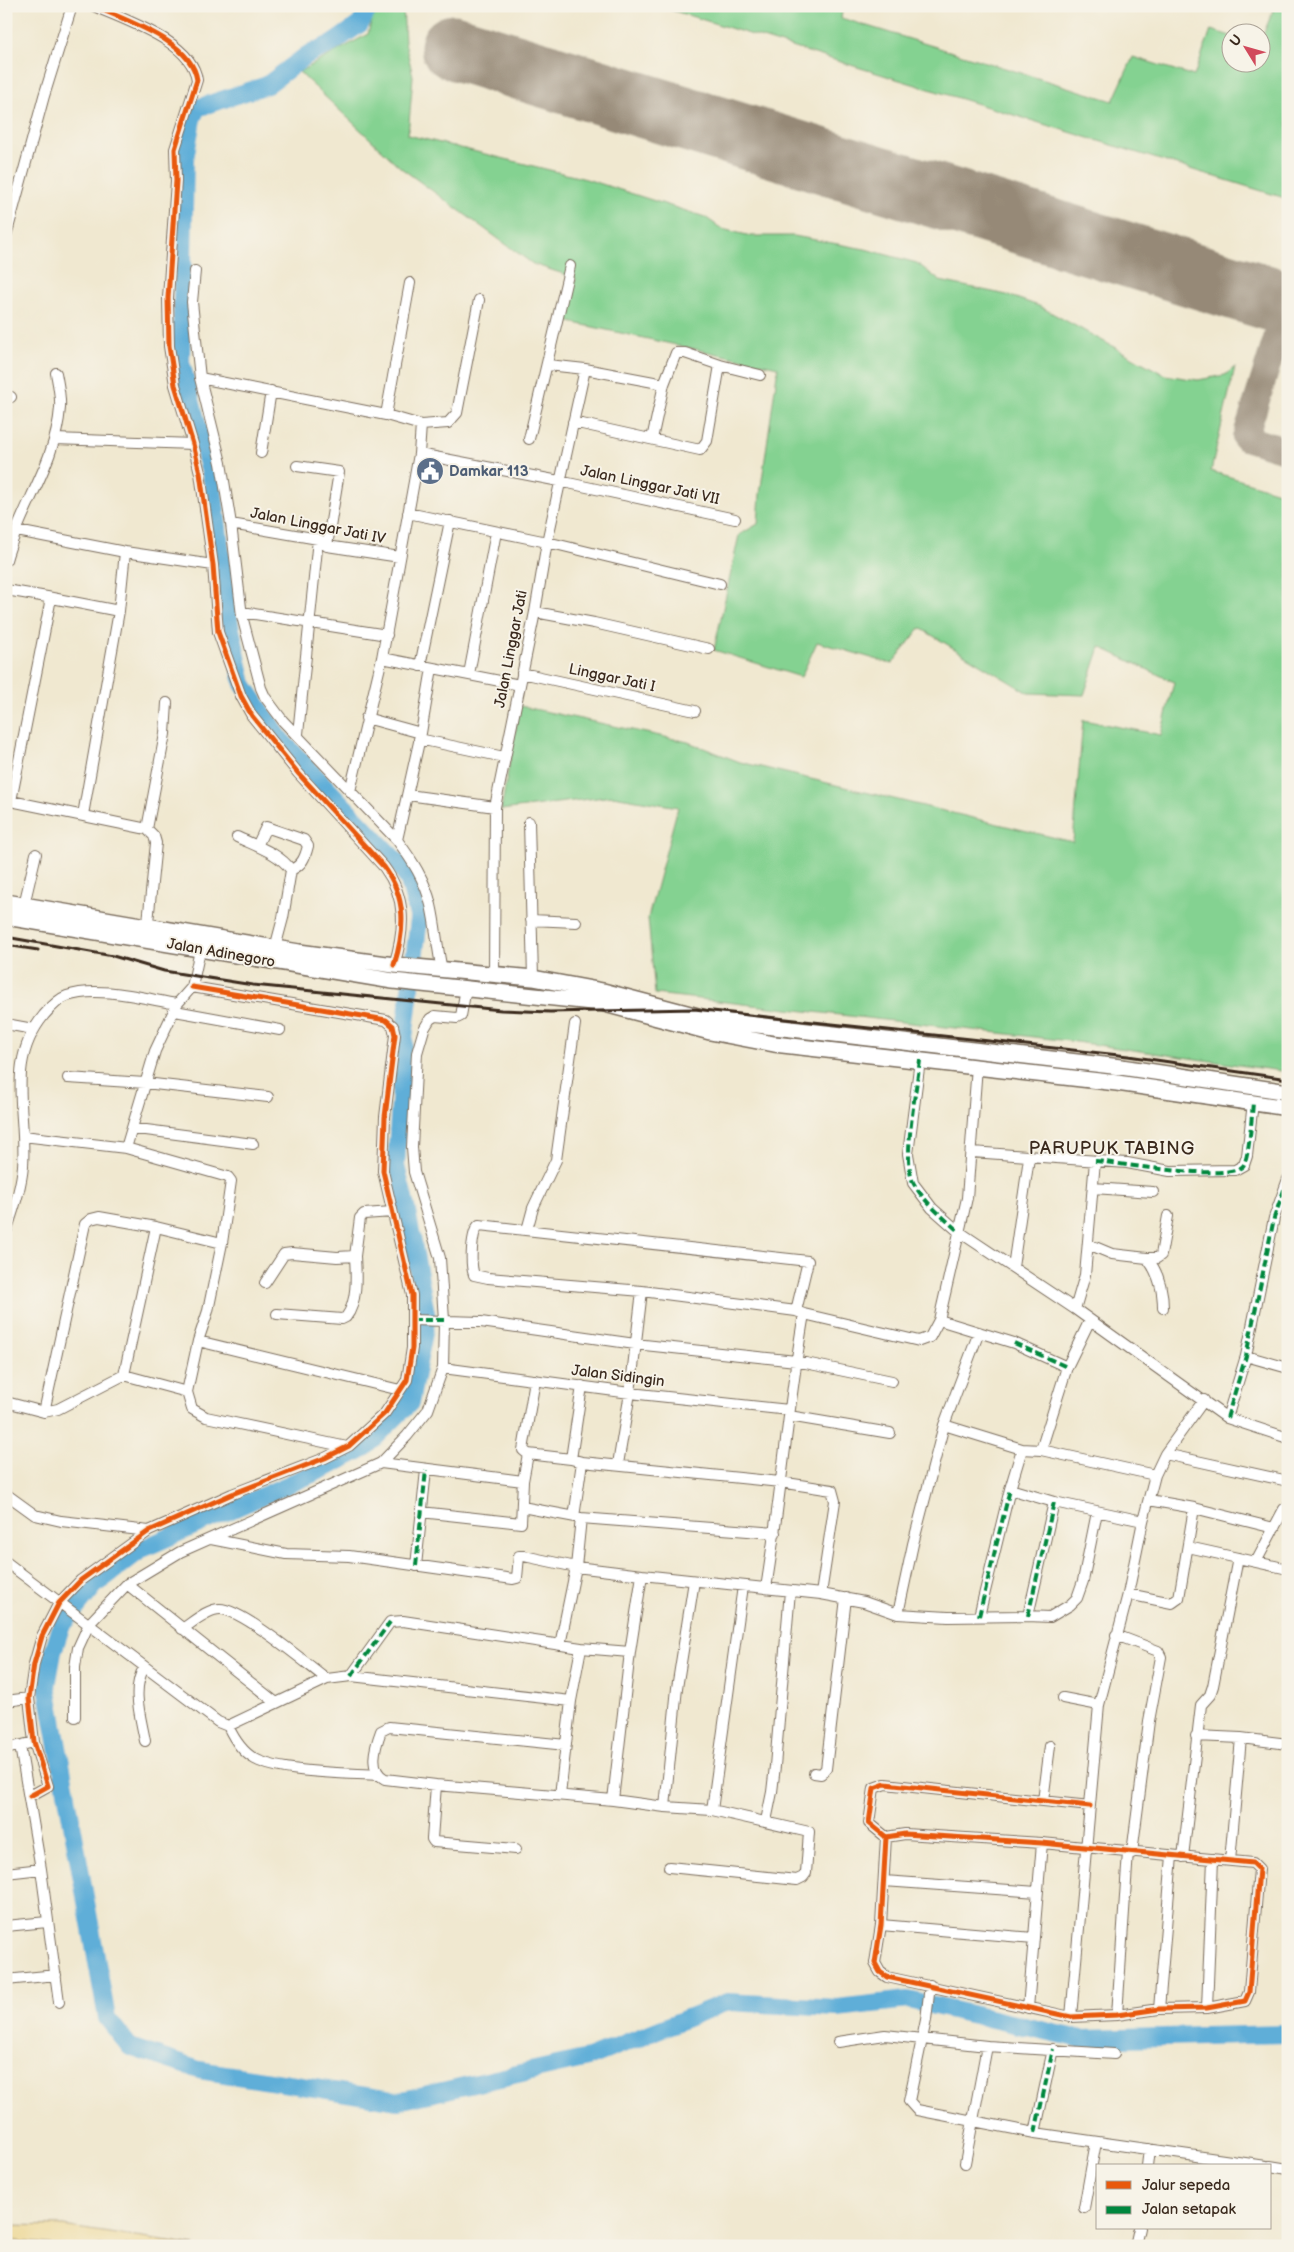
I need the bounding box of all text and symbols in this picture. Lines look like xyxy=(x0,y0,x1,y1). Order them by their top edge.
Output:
north arrow xyxy=(1222,22,1272,72)
text: U xyxy=(1226,31,1246,50)
public building icon: Damkar 113 xyxy=(415,456,445,486)
street label: Jalan Linggar Jati VII xyxy=(579,461,722,509)
place label: Damkar 113 xyxy=(449,462,529,481)
street label: Jalan Linggar Jati IV xyxy=(249,504,388,549)
street label: Jalan Linggar Jati xyxy=(490,589,532,709)
street label: Linggar Jati I xyxy=(567,660,657,697)
street label: Jalan Adinegoro xyxy=(165,934,277,972)
district label: PARUPUK TABING xyxy=(1029,1138,1195,1159)
street label: Jalan Sidingin xyxy=(570,1361,666,1391)
legend xyxy=(1096,2164,1272,2230)
text: Jalur sepeda xyxy=(1142,2176,1230,2195)
text: Jalan setapak xyxy=(1142,2200,1236,2219)

